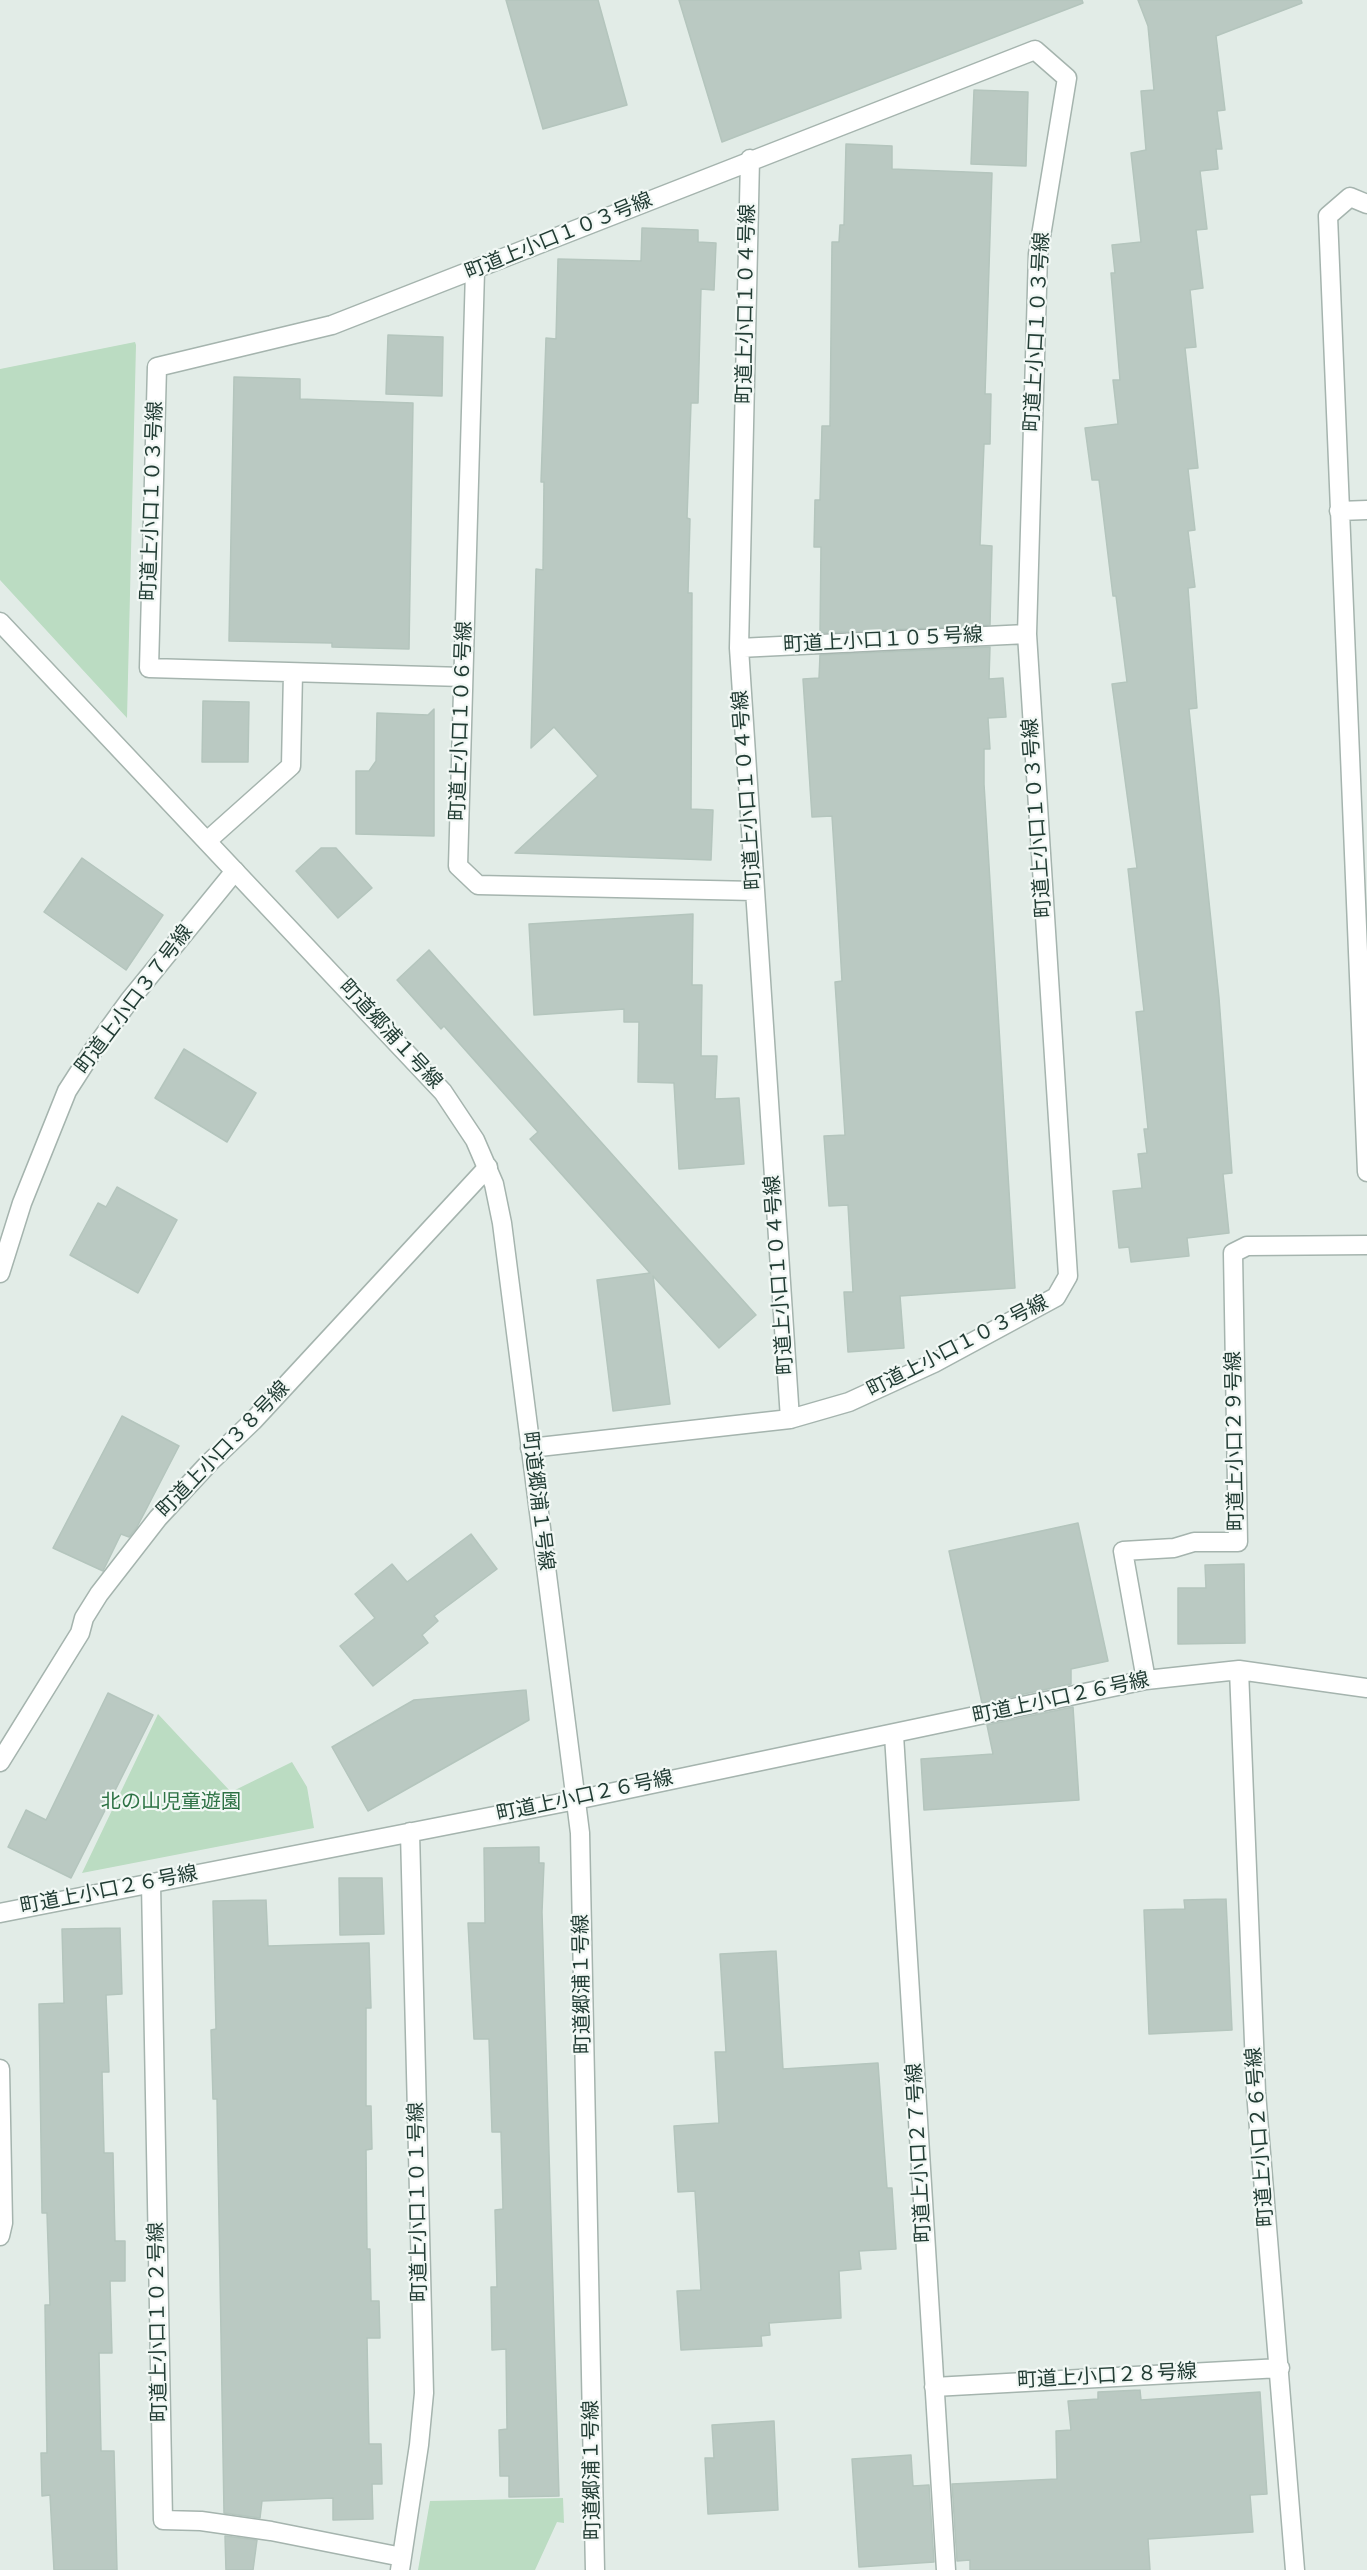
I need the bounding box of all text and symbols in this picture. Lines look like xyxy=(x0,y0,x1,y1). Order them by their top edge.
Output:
street label: 町道上小口１０３号線 xyxy=(462,188,656,286)
street label: 町道上小口１０４号線 xyxy=(733,204,761,404)
street label: 町道上小口１０３号線 xyxy=(1021,232,1055,432)
street label: 町道上小口１０３号線 xyxy=(138,401,168,601)
street label: 町道上小口１０６号線 xyxy=(447,621,477,821)
street label: 町道上小口１０５号線 xyxy=(783,624,983,658)
street label: 町道上小口１０４号線 xyxy=(729,689,767,891)
street label: 町道上小口１０３号線 xyxy=(1019,717,1057,919)
street label: 町道上小口３７号線 xyxy=(71,921,199,1079)
street label: 町道郷浦１号線 xyxy=(333,976,447,1094)
street label: 町道上小口１０４号線 xyxy=(761,1174,799,1376)
street label: 町道上小口１０３号線 xyxy=(863,1291,1053,1403)
street label: 町道上小口２９号線 xyxy=(1222,1351,1250,1531)
street label: 町道上小口３８号線 xyxy=(153,1377,295,1523)
street label: 町道郷浦１号線 xyxy=(517,1430,557,1572)
street label: 町道上小口２６号線 xyxy=(970,1669,1152,1729)
street label: 町道上小口２６号線 xyxy=(494,1767,676,1827)
park label: 北の山児童遊園 xyxy=(101,1791,241,1815)
street label: 町道上小口２６号線 xyxy=(18,1862,200,1920)
street label: 町道郷浦１号線 xyxy=(570,1914,596,2054)
street label: 町道上小口２６号線 xyxy=(1243,2046,1279,2228)
street label: 町道上小口２７号線 xyxy=(903,2062,937,2244)
street label: 町道上小口１０１号線 xyxy=(405,2102,433,2302)
street label: 町道上小口１０２号線 xyxy=(145,2222,173,2422)
street label: 町道上小口２８号線 xyxy=(1016,2360,1198,2394)
street label: 町道郷浦１号線 xyxy=(580,2400,606,2540)

